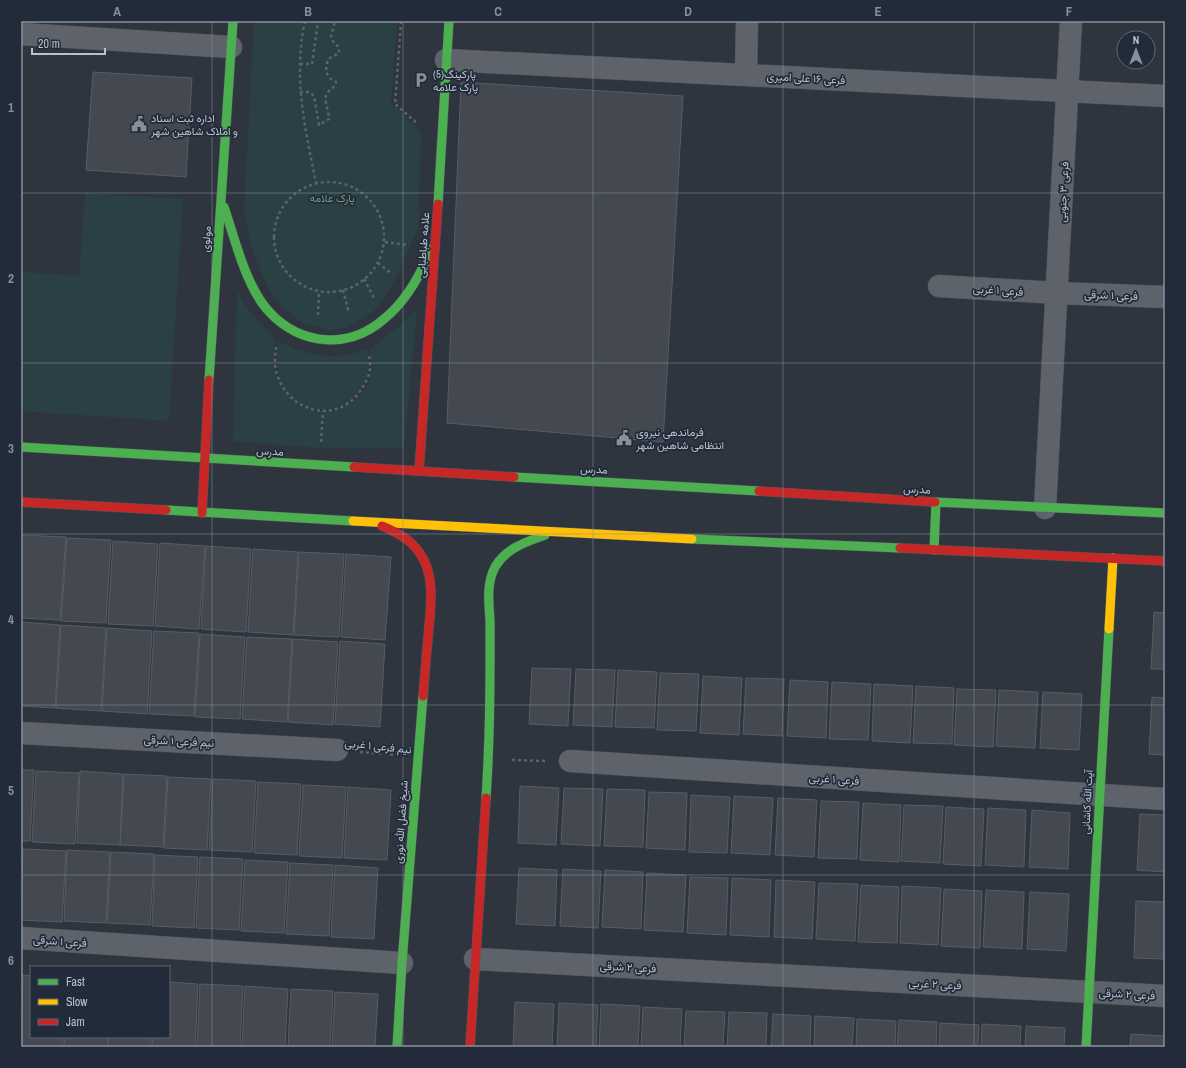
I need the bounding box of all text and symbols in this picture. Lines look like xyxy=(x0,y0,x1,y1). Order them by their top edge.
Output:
text: A xyxy=(113,3,121,20)
text: B xyxy=(304,3,312,20)
text: C xyxy=(494,3,502,20)
text: D xyxy=(684,3,692,20)
text: E xyxy=(874,3,882,20)
text: F xyxy=(1066,3,1073,20)
scale bar xyxy=(32,30,105,56)
north arrow xyxy=(1116,30,1156,70)
text: N xyxy=(1133,33,1139,47)
text: 20 m xyxy=(38,36,60,52)
place label: پارکینگ(5) پارک علامه xyxy=(433,67,478,95)
street label: فرعی ۱۶ علی امیری xyxy=(766,69,846,87)
parking icon: پارکینگ(5) پارک علامه xyxy=(412,71,430,89)
text: 1 xyxy=(8,99,14,116)
place label: اداره ثبت اسناد و املاک شاهین شهر xyxy=(150,111,238,138)
public building icon: اداره ثبت اسناد و املاک شاهین شهر xyxy=(130,115,148,133)
street label: فرعی ۳ جنوبی xyxy=(1054,161,1072,223)
park label: پارک علامه xyxy=(309,191,355,206)
street label: علامه طباطبایی xyxy=(414,211,432,279)
street label: مولوی xyxy=(198,225,214,253)
text: 2 xyxy=(8,270,14,287)
street label: فرعی ۱ غربی xyxy=(972,281,1024,299)
street label: فرعی ۱ شرقی xyxy=(1084,287,1138,303)
place label: فرماندهی نیروی انتظامی شاهین شهر xyxy=(635,425,724,452)
public building icon: فرماندهی نیروی انتظامی شاهین شهر xyxy=(615,429,633,447)
text: 3 xyxy=(8,440,14,457)
street label: مدرس xyxy=(256,443,284,459)
street label: مدرس xyxy=(580,461,608,477)
street label: مدرس xyxy=(903,481,931,497)
text: 4 xyxy=(8,611,14,628)
street label: نیم فرعی ۱ شرقی xyxy=(143,732,215,751)
street label: نیم فرعی ۱ غربی xyxy=(344,736,412,757)
street label: آیت الله کاشانی xyxy=(1078,768,1096,835)
street label: فرعی ۱ غربی xyxy=(808,770,860,788)
street label: شیخ فضل الله نوری xyxy=(391,779,412,864)
text: 5 xyxy=(8,782,14,799)
street label: فرعی ۱ شرقی xyxy=(33,932,87,950)
text: 6 xyxy=(8,952,14,969)
street label: فرعی ۲ شرقی xyxy=(599,959,657,975)
legend xyxy=(30,966,170,1038)
text: Fast xyxy=(66,974,85,990)
street label: فرعی ۲ غربی xyxy=(908,976,962,992)
street label: فرعی ۲ شرقی xyxy=(1098,986,1156,1002)
text: Slow xyxy=(66,994,88,1010)
text: Jam xyxy=(66,1014,85,1030)

